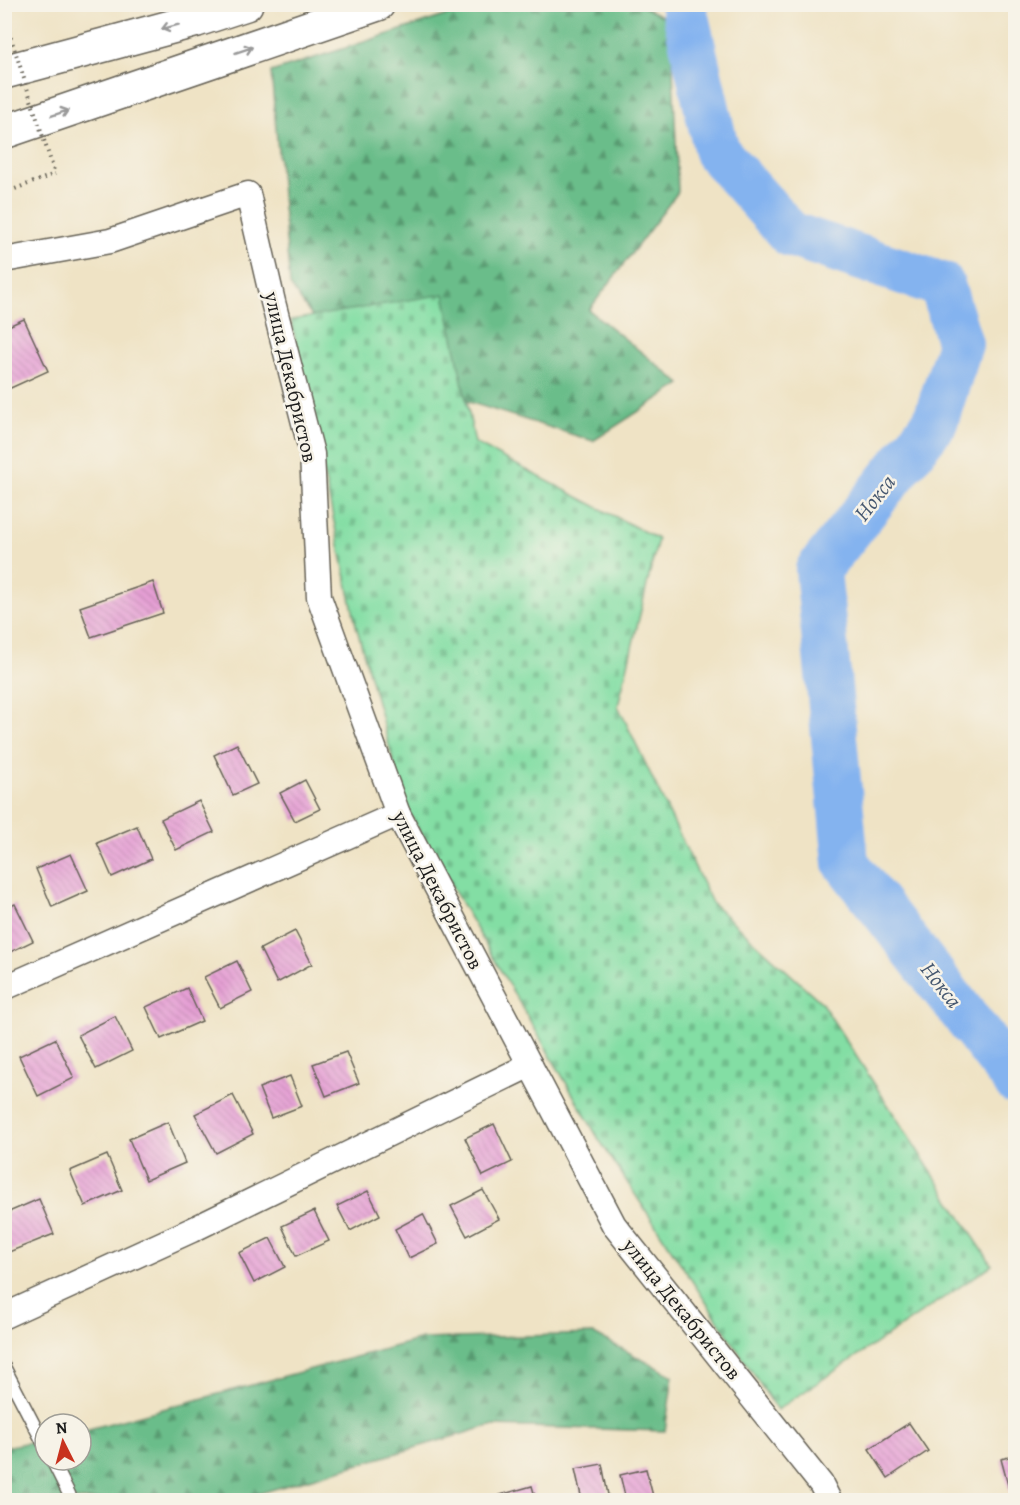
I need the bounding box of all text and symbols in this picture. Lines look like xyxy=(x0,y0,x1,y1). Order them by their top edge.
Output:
one-way arrow xyxy=(160,22,179,33)
one-way arrow xyxy=(234,44,253,55)
one-way arrow xyxy=(50,107,69,118)
street label: улица Декабристов xyxy=(258,288,324,465)
water label: Нокса xyxy=(847,468,903,528)
street label: улица Декабристов xyxy=(386,805,490,974)
water label: Нокса xyxy=(913,955,969,1015)
street label: улица Декабристов xyxy=(616,1232,748,1386)
north arrow xyxy=(33,1412,93,1472)
text: N xyxy=(55,1416,69,1440)

